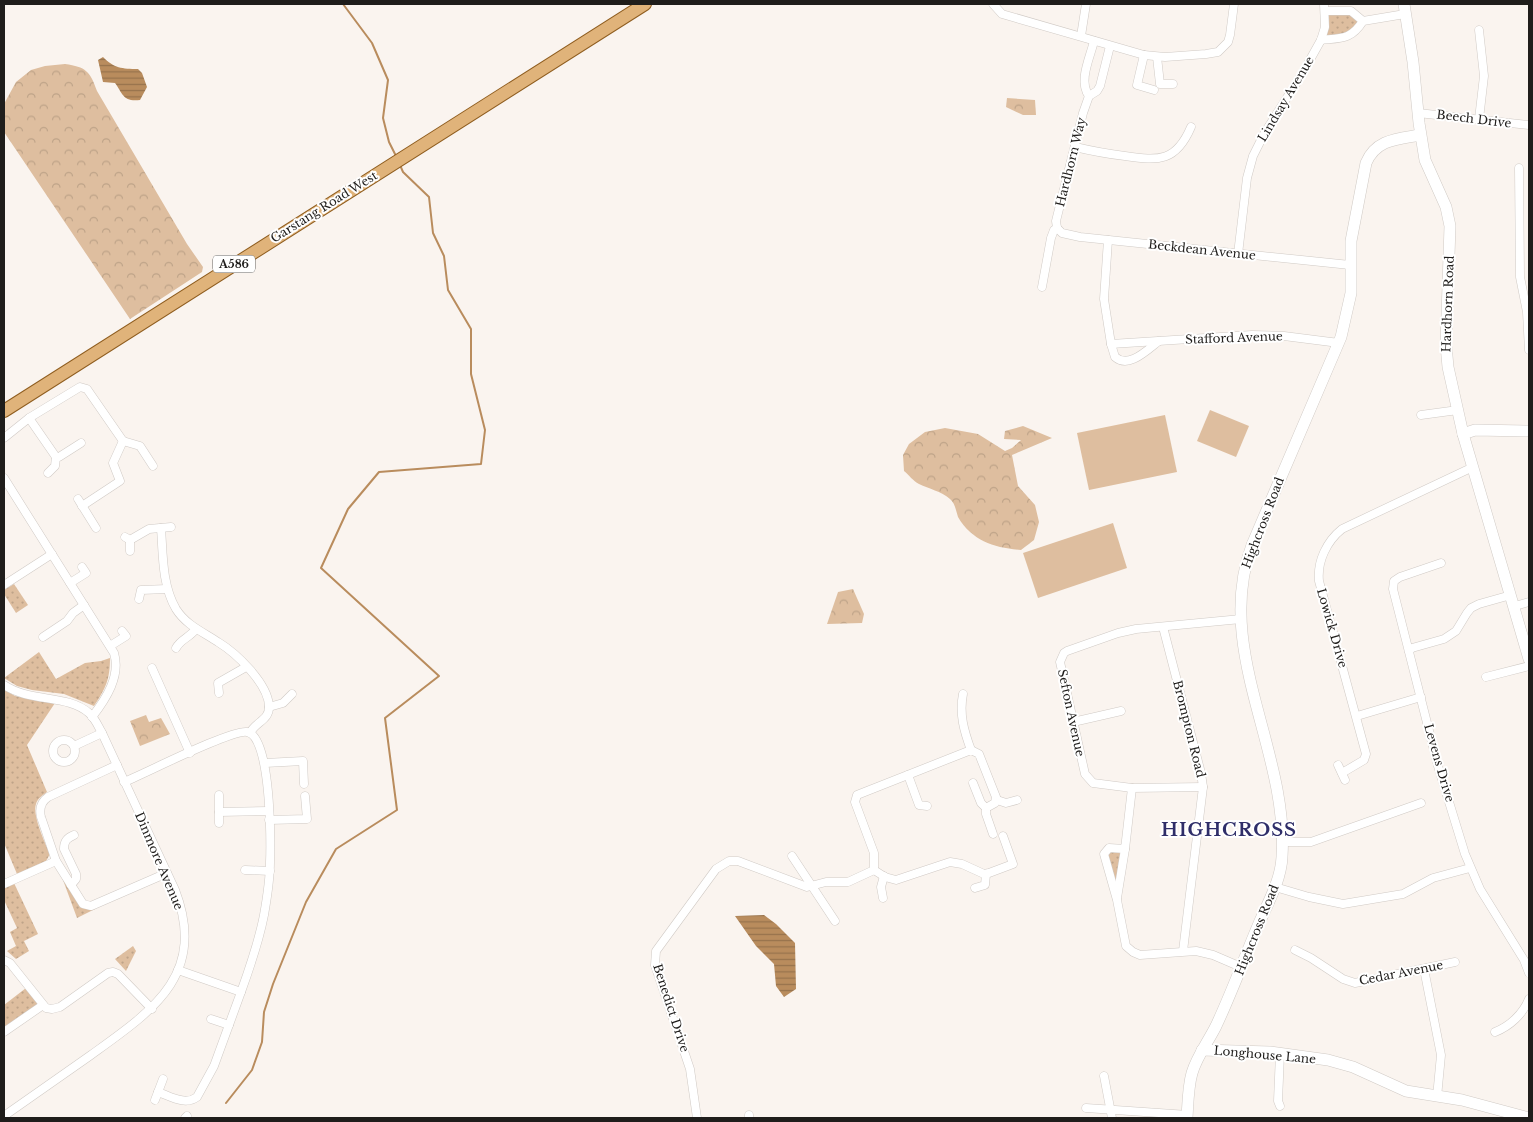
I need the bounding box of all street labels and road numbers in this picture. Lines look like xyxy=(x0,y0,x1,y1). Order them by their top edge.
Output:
street label: Lindsay Avenue xyxy=(1254,53,1317,144)
street label: Beech Drive xyxy=(1436,106,1513,131)
street label: Hardhorn Way xyxy=(1052,115,1089,208)
street label: Garstang Road West xyxy=(268,167,380,246)
street label: Beckdean Avenue xyxy=(1148,236,1257,263)
road number: A586 xyxy=(213,255,255,272)
street label: Hardhorn Road xyxy=(1438,255,1457,353)
street label: Stafford Avenue xyxy=(1185,328,1283,347)
street label: Highcross Road xyxy=(1238,475,1287,571)
street label: Lowick Drive xyxy=(1314,586,1351,669)
street label: Sefton Avenue xyxy=(1055,668,1088,758)
street label: Brompton Road xyxy=(1170,679,1209,779)
street label: Levens Drive xyxy=(1421,722,1458,804)
street label: Dinmore Avenue xyxy=(132,810,187,912)
street label: Highcross Road xyxy=(1231,882,1282,977)
street label: Cedar Avenue xyxy=(1358,957,1444,988)
street label: Benedict Drive xyxy=(650,962,693,1054)
street label: Longhouse Lane xyxy=(1213,1043,1317,1066)

